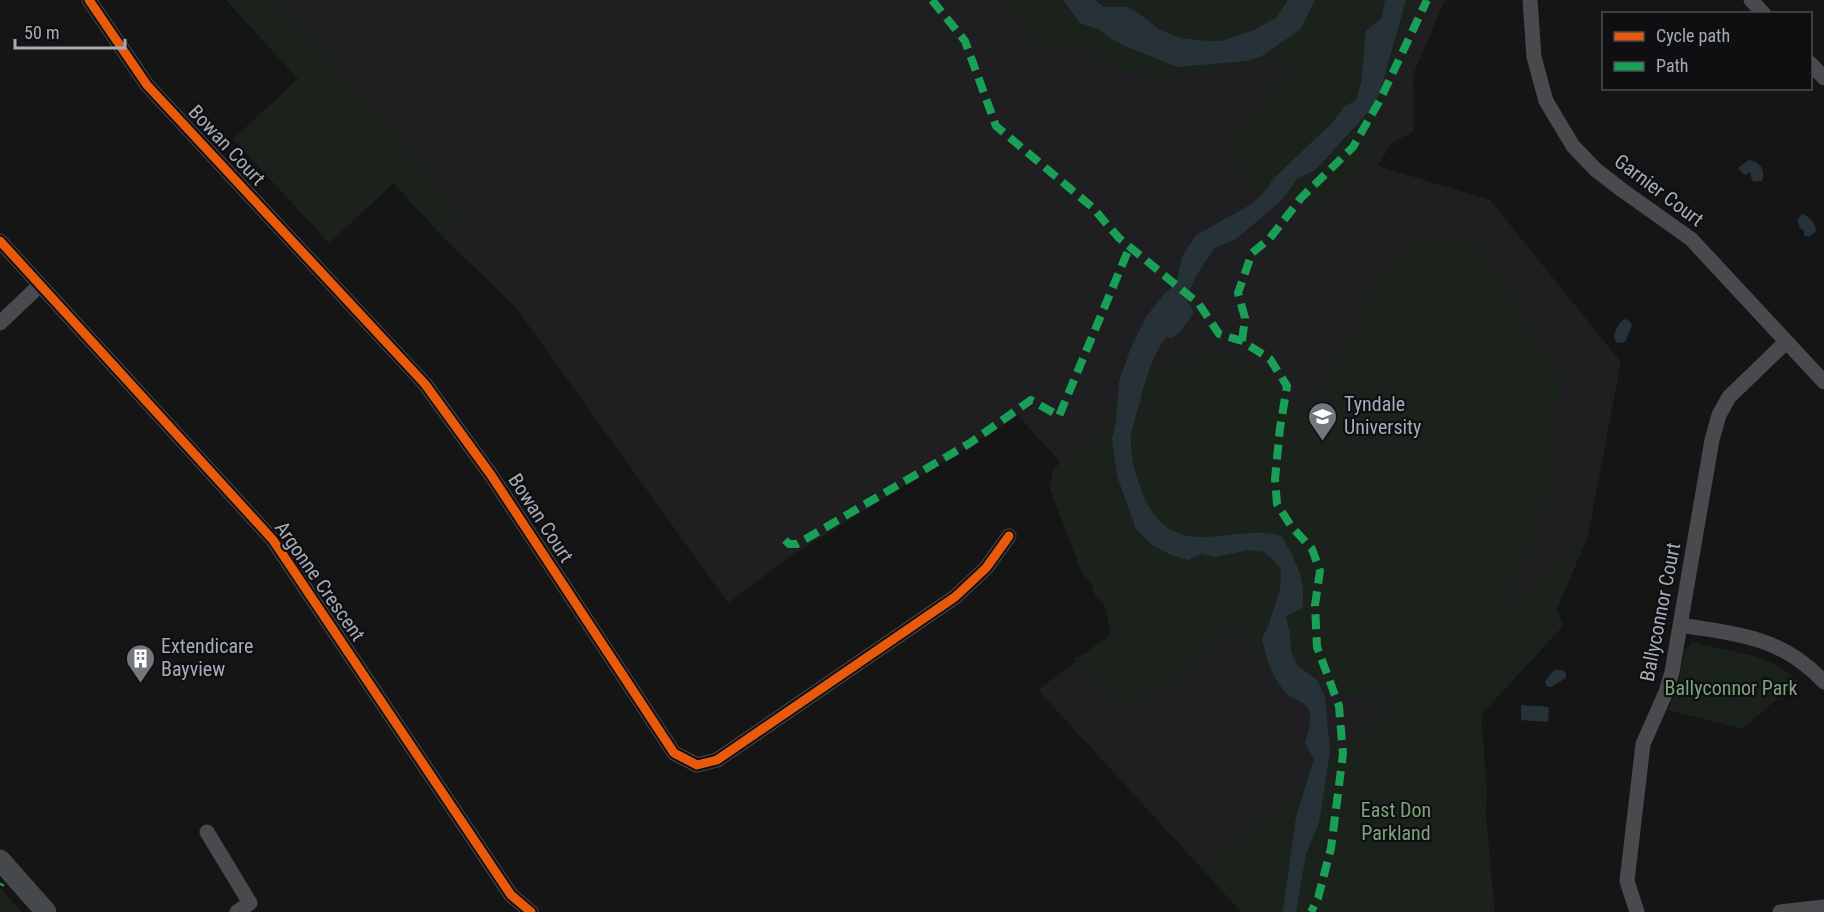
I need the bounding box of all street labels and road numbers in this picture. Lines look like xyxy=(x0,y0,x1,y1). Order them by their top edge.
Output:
street label: Bowan Court xyxy=(184,100,270,190)
street label: Garnier Court xyxy=(1610,149,1708,231)
street label: Bowan Court xyxy=(503,469,579,567)
street label: Argonne Crescent xyxy=(270,517,370,646)
street label: Ballyconnor Court xyxy=(1635,541,1685,683)

